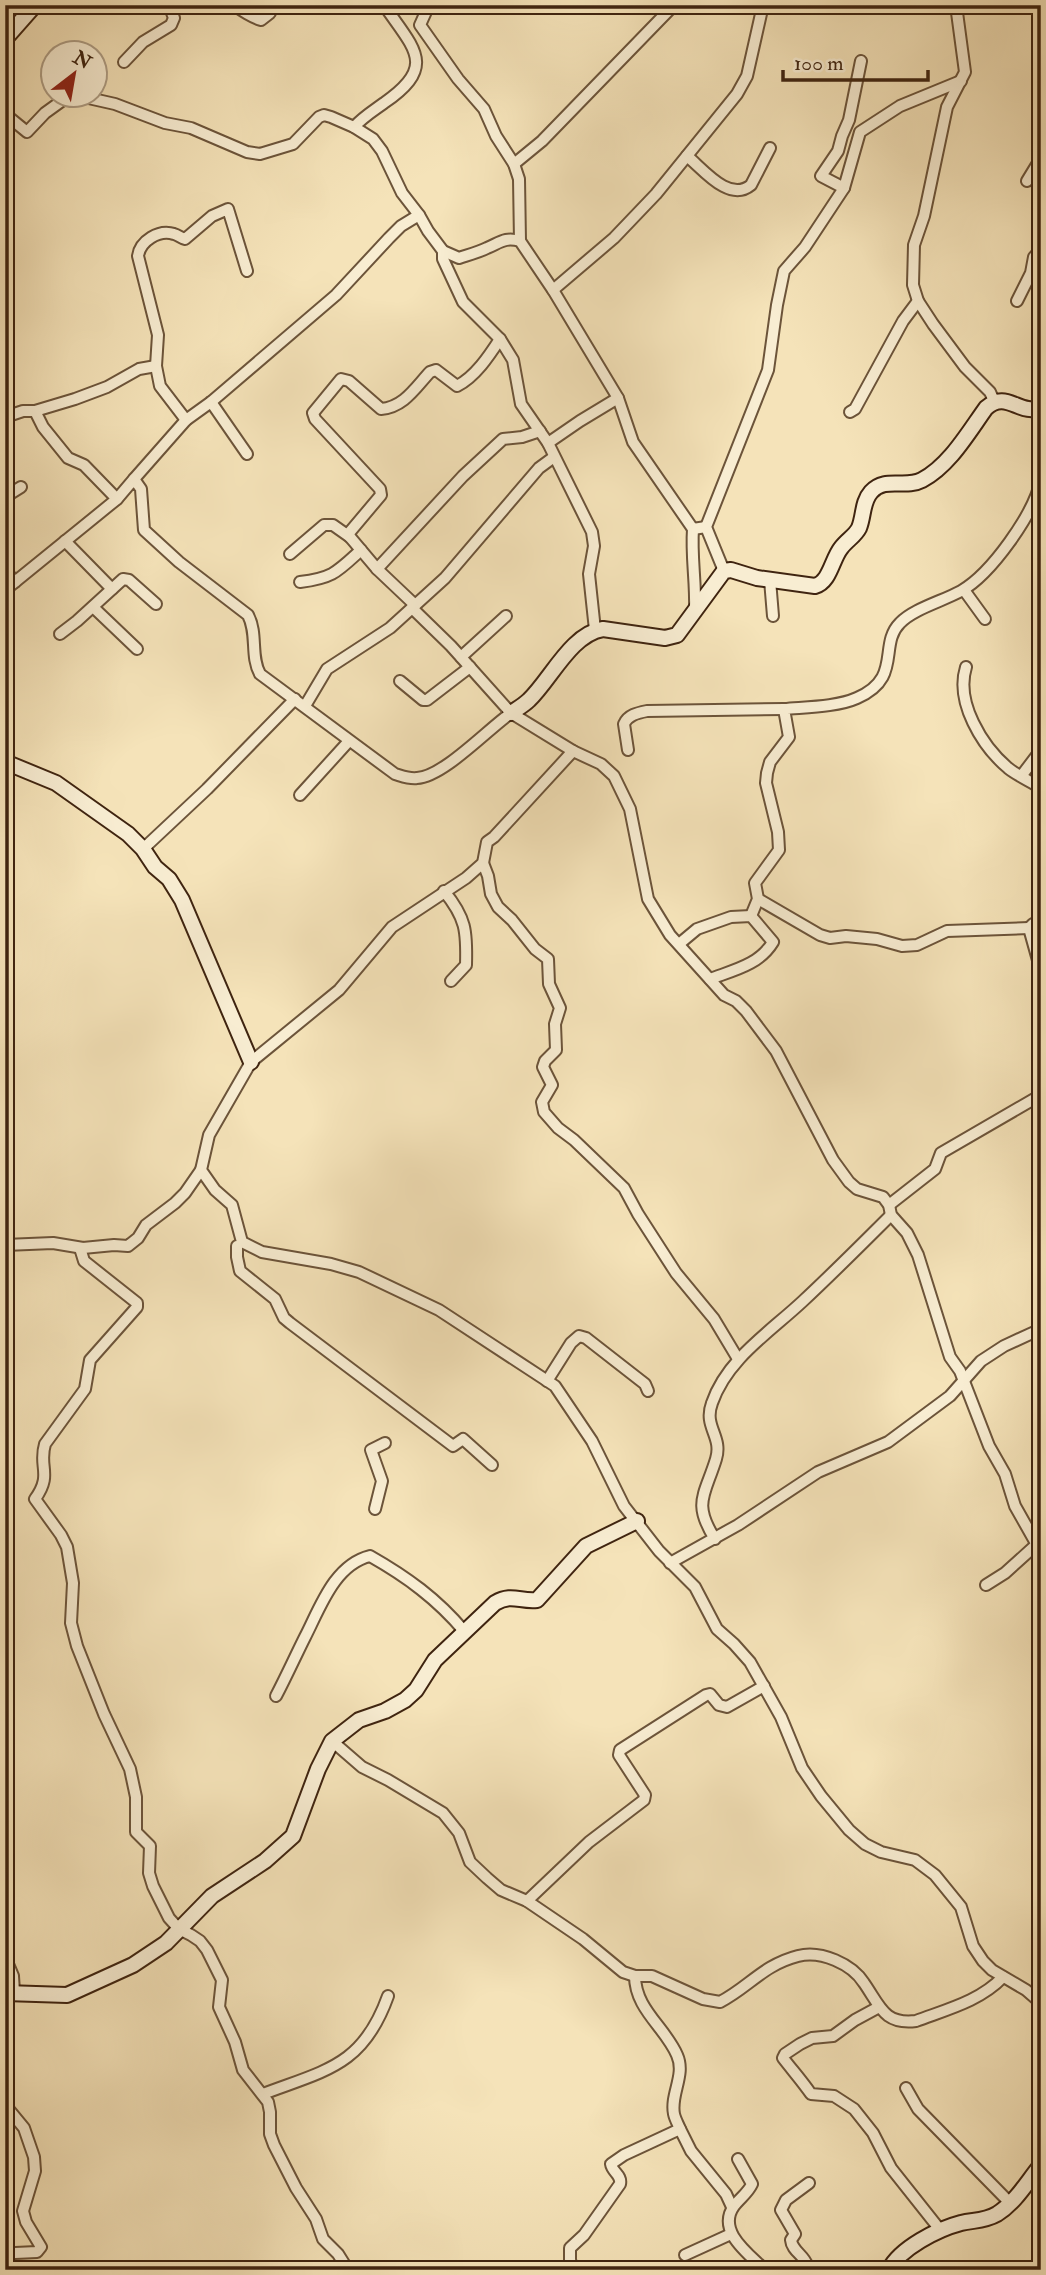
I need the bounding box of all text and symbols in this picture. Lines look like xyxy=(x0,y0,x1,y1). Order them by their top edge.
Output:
north arrow xyxy=(38,38,108,108)
scale bar xyxy=(783,38,929,82)
text: N xyxy=(68,45,97,75)
text: 100 m xyxy=(794,50,844,77)

